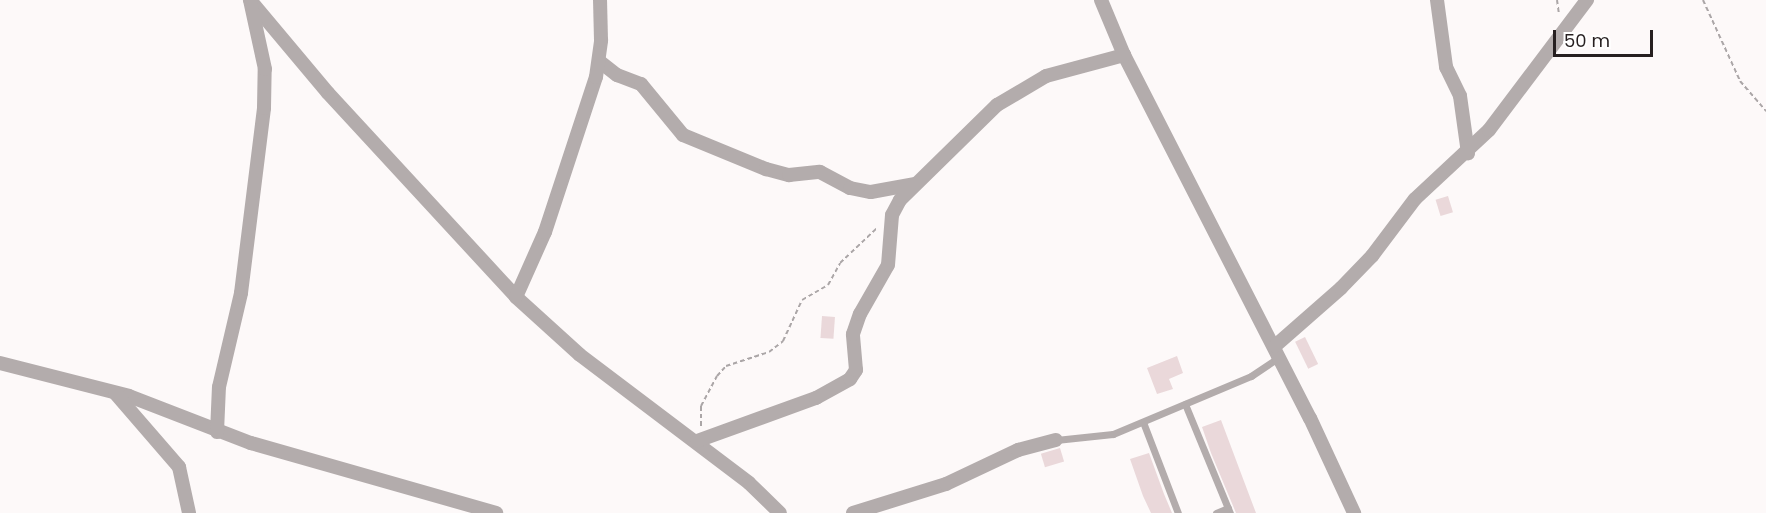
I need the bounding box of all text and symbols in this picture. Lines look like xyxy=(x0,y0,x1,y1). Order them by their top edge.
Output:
scale bar xyxy=(1556,18,1656,56)
text: 50 m xyxy=(1564,28,1610,53)

